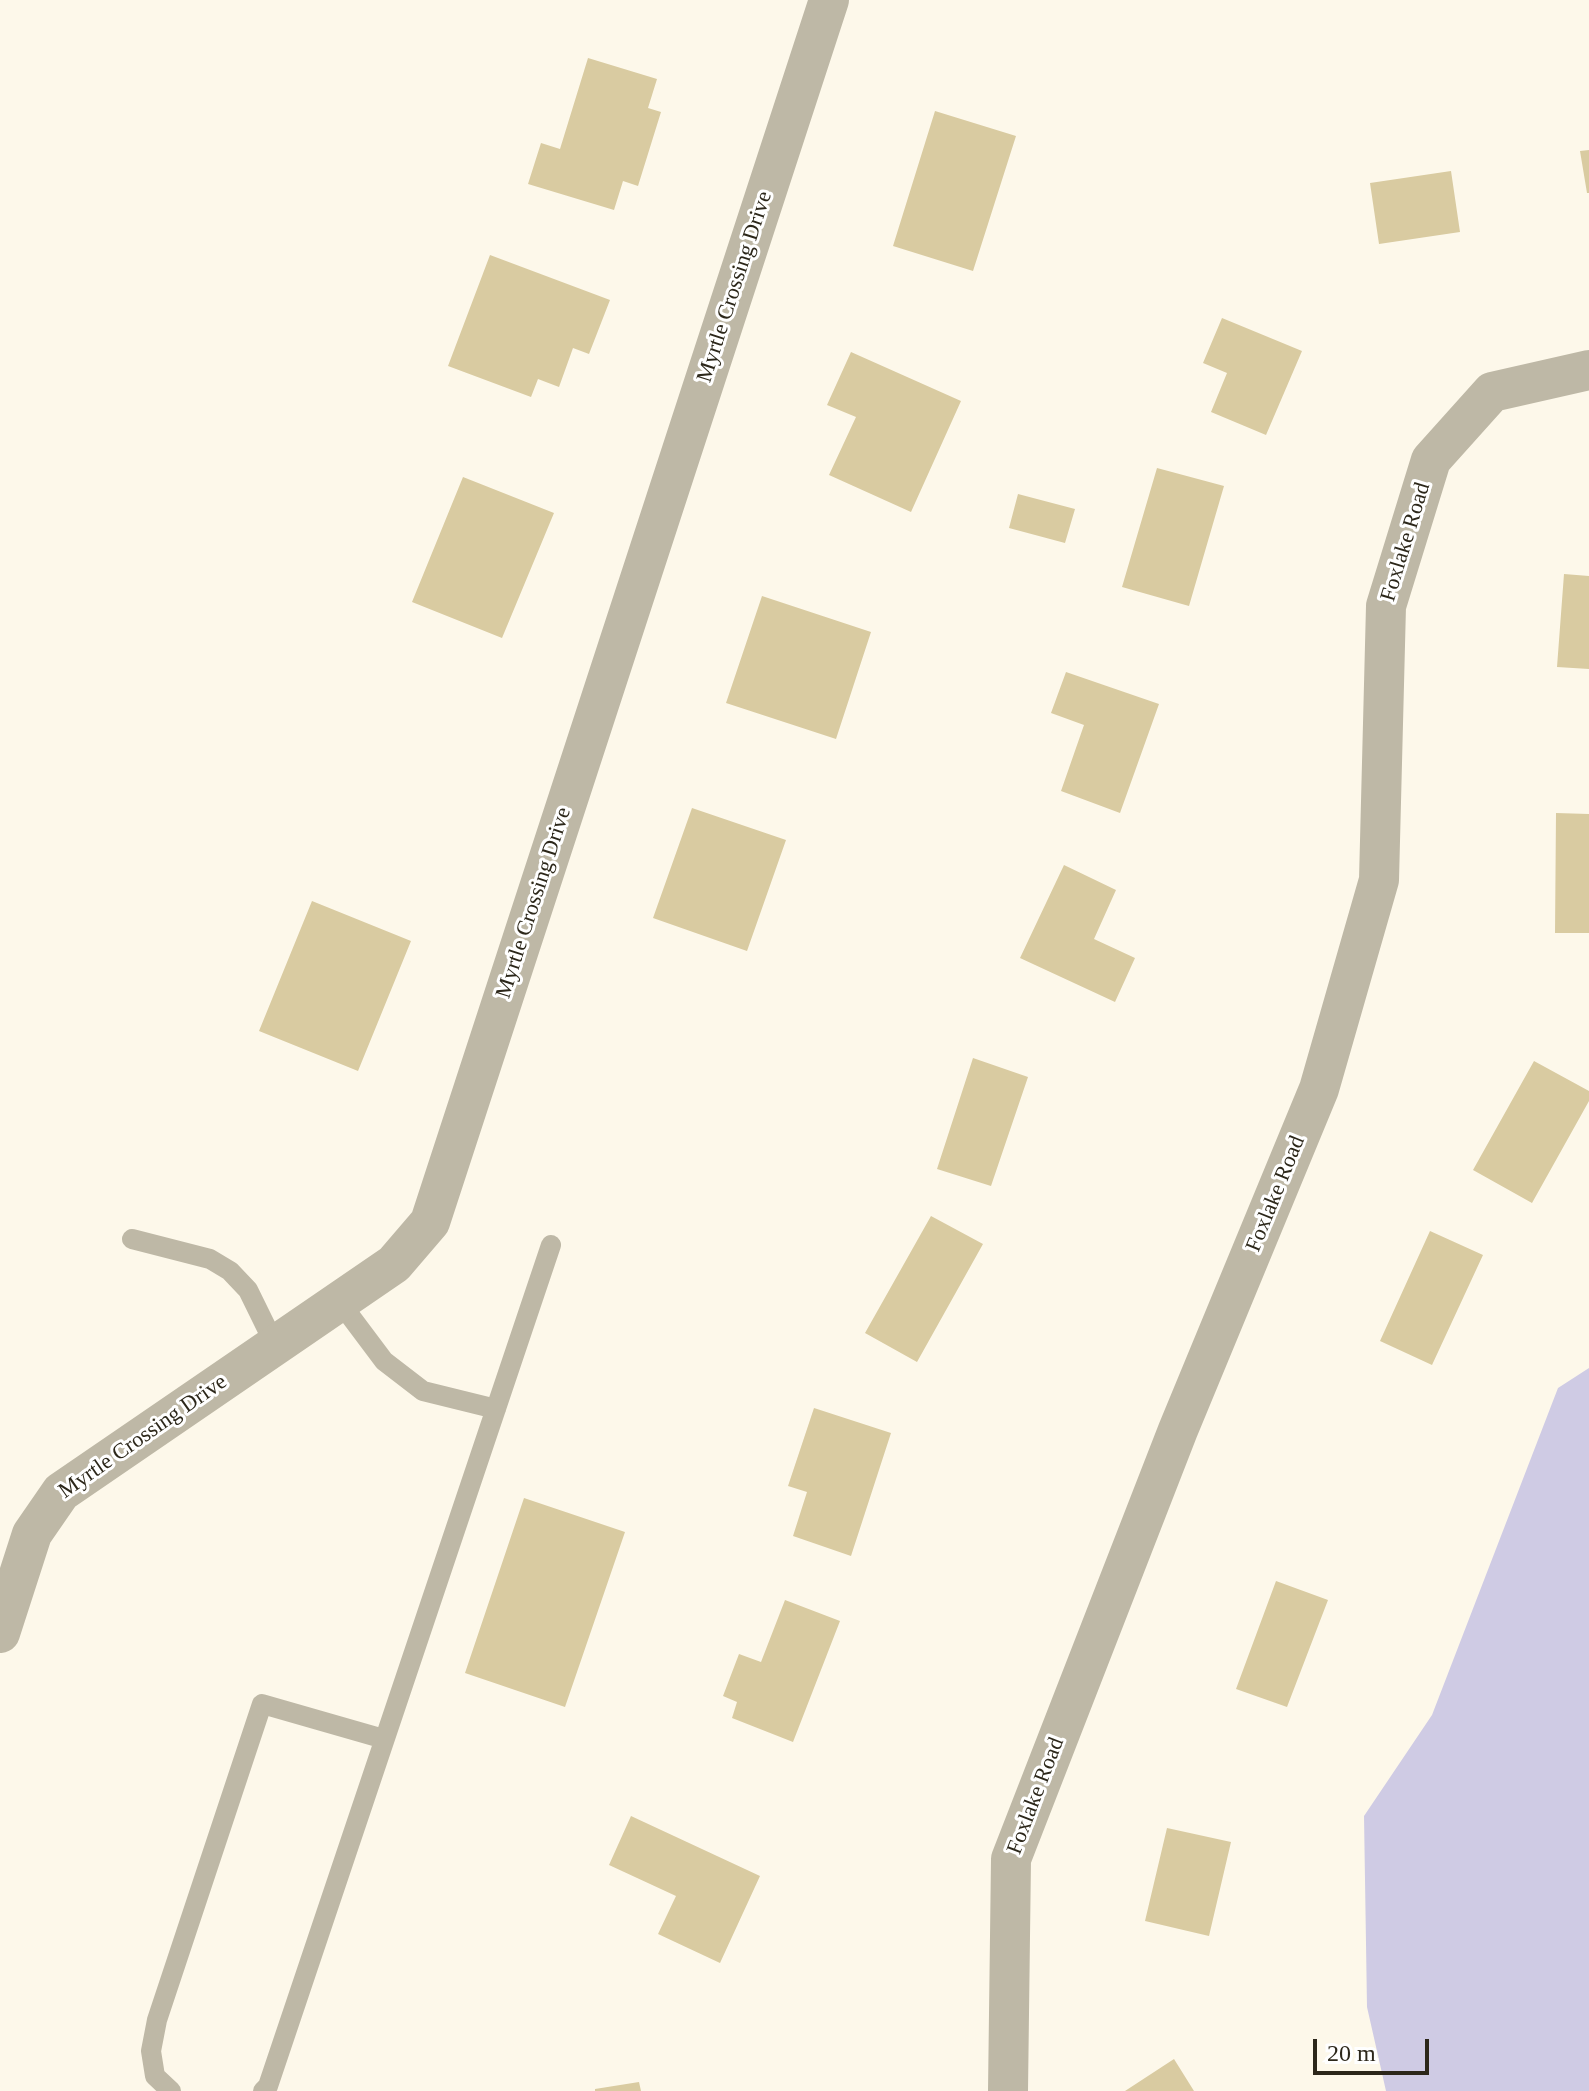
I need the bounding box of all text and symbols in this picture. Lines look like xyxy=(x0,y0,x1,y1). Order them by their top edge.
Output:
street label: Myrtle Crossing Drive xyxy=(692,188,778,386)
street label: Foxlake Road xyxy=(1375,479,1437,605)
street label: Myrtle Crossing Drive xyxy=(491,804,577,1002)
street label: Foxlake Road xyxy=(1241,1132,1311,1256)
street label: Myrtle Crossing Drive xyxy=(54,1369,232,1505)
street label: Foxlake Road xyxy=(1002,1734,1070,1858)
scale bar xyxy=(1317,2023,1433,2073)
text: 20 m xyxy=(1327,2040,1376,2066)

